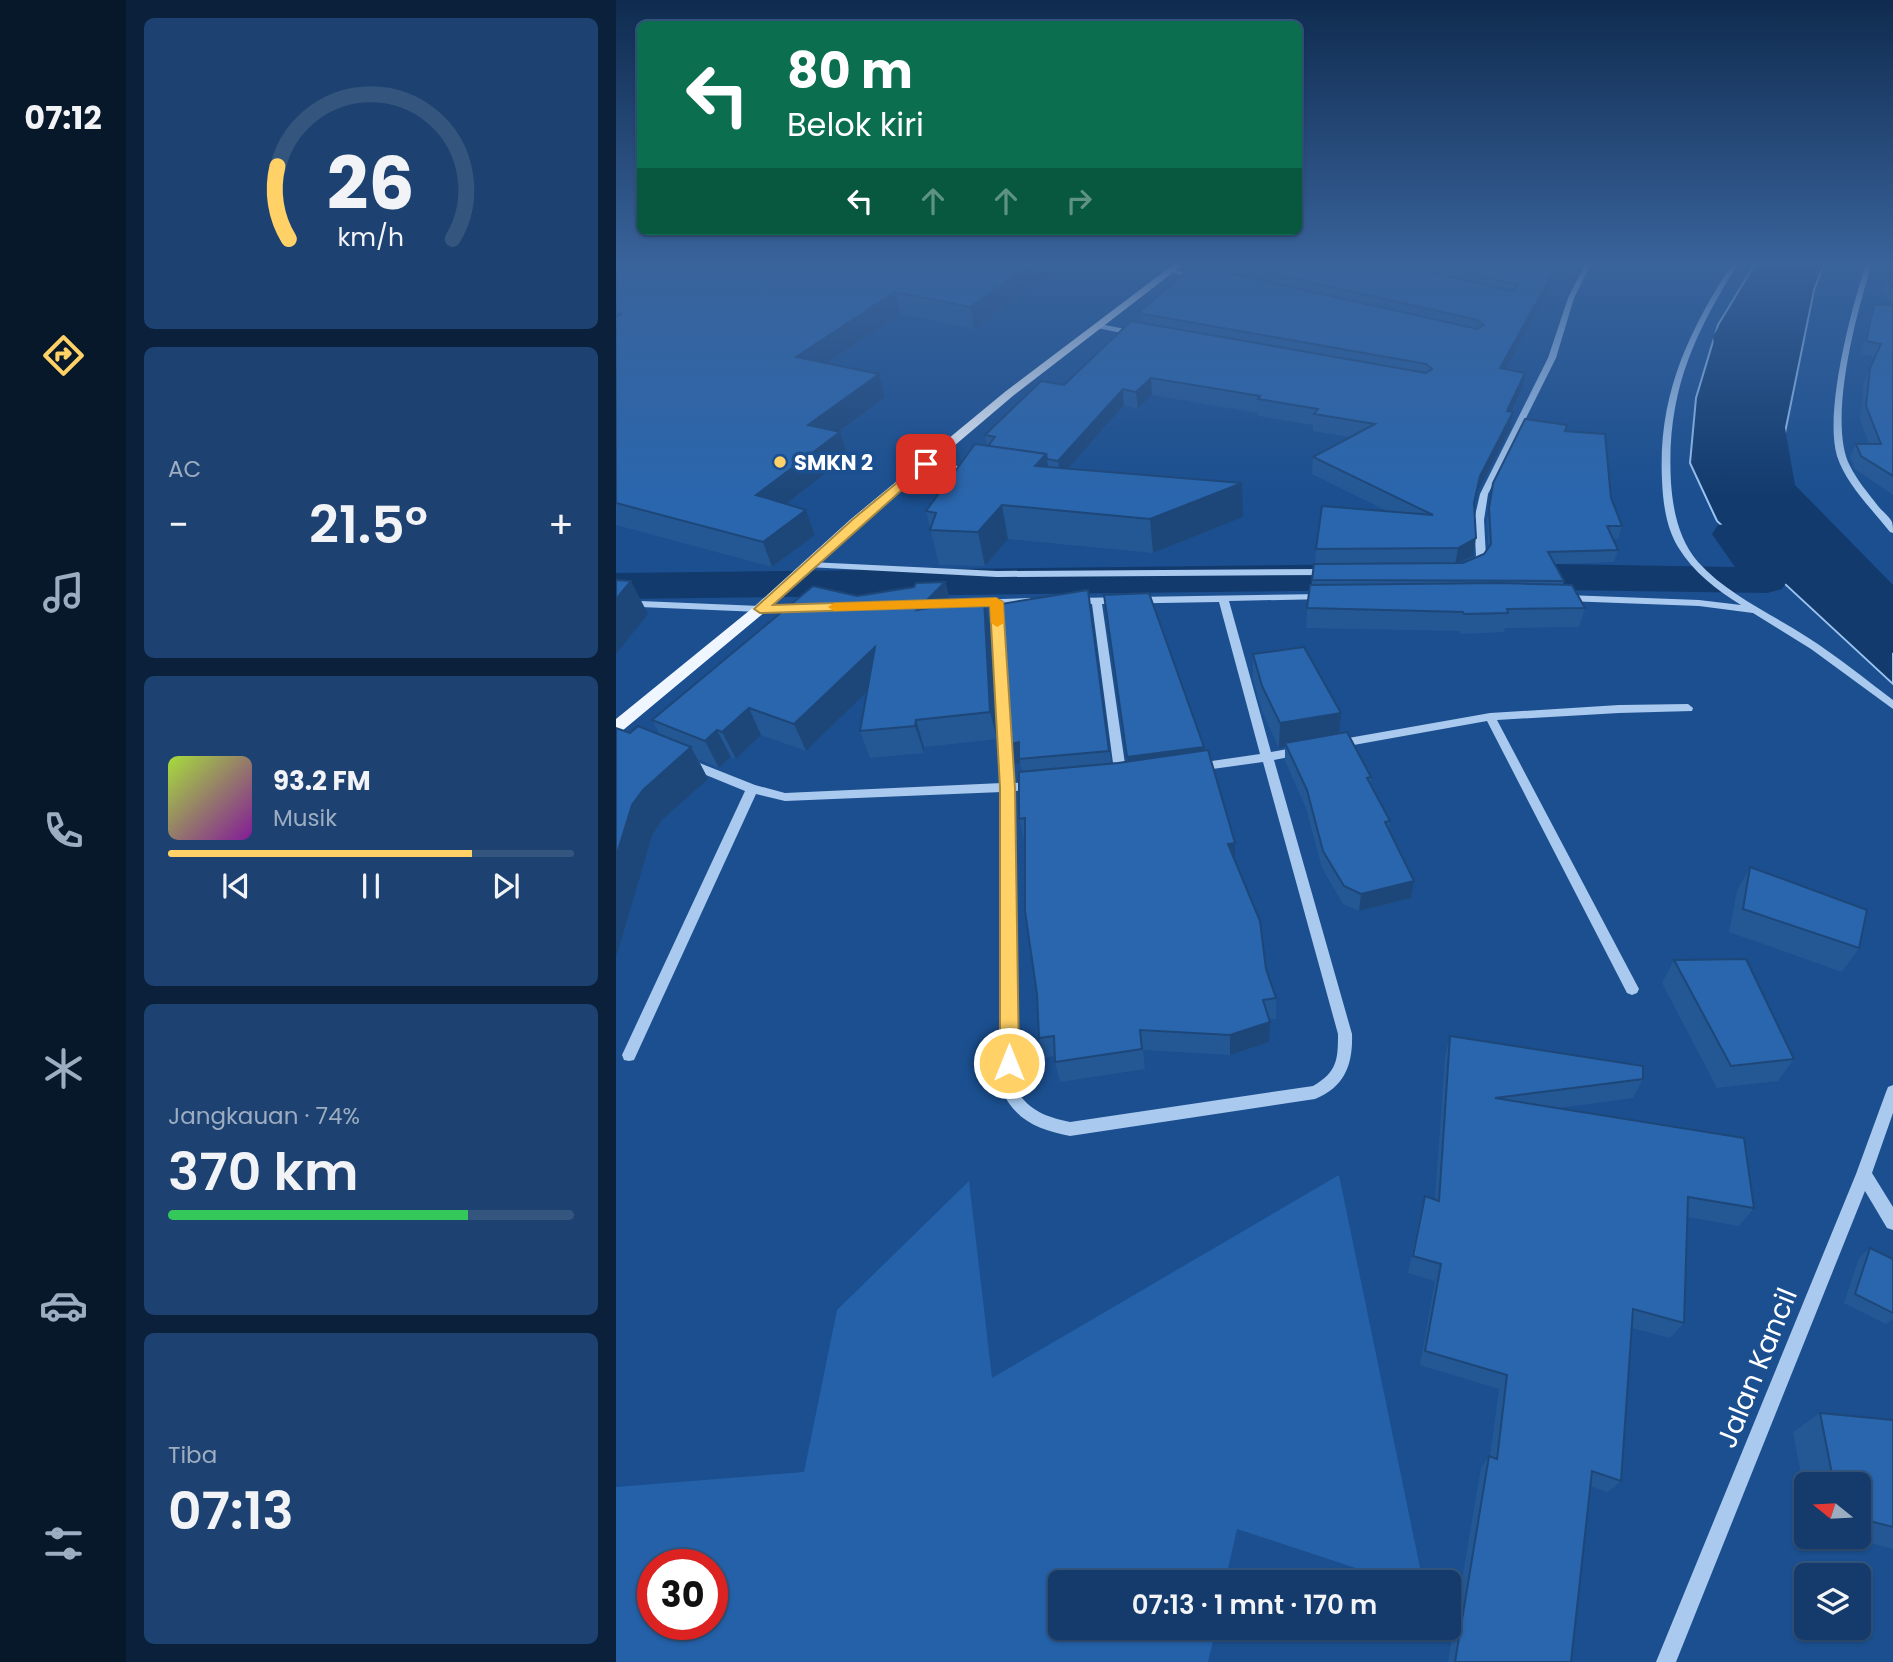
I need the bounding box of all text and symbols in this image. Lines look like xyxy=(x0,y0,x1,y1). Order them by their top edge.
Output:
text: 80 m xyxy=(787,37,913,105)
icon: left xyxy=(672,49,763,140)
text: 07:12 xyxy=(24,95,102,140)
text: Belok kiri xyxy=(787,102,924,147)
text: 26 xyxy=(327,134,415,235)
icon: left xyxy=(841,182,879,220)
icon: ahead xyxy=(914,182,952,220)
icon: ahead xyxy=(987,182,1025,220)
icon: right xyxy=(1060,182,1098,220)
text: km/h xyxy=(338,220,404,255)
icon: directions xyxy=(39,331,88,380)
pin xyxy=(896,434,956,494)
icon: arrive xyxy=(907,445,945,483)
place label: SMKN 2 xyxy=(794,448,873,477)
text: AC xyxy=(168,453,201,485)
marker: SMKN 2 xyxy=(772,454,788,470)
text: 21.5° xyxy=(309,488,428,561)
text: − xyxy=(168,498,189,551)
text: + xyxy=(548,498,574,551)
icon: music xyxy=(39,568,88,617)
text: 93.2 FM xyxy=(273,763,371,799)
text: Musik xyxy=(273,802,337,834)
icon: phone xyxy=(39,806,88,855)
icon: previous xyxy=(217,867,255,905)
icon: pause xyxy=(352,867,390,905)
icon: next xyxy=(487,867,525,905)
position arrow xyxy=(972,1026,1046,1100)
icon: climate xyxy=(39,1044,88,1093)
text: Jangkauan · 74% xyxy=(168,1100,360,1132)
text: 370 km xyxy=(168,1135,358,1208)
icon: car xyxy=(39,1281,88,1330)
street label: Jalan Kancil xyxy=(1707,1282,1807,1454)
text: Tiba xyxy=(168,1439,217,1471)
north arrow xyxy=(1794,1472,1871,1549)
map controls xyxy=(1794,1472,1871,1640)
text: 07:13 xyxy=(168,1474,294,1547)
icon: filters xyxy=(39,1519,88,1568)
speed limit sign: 30 xyxy=(637,1549,728,1640)
button: layers xyxy=(1794,1563,1871,1640)
text: 07:13 · 1 mnt · 170 m xyxy=(1132,1587,1377,1623)

